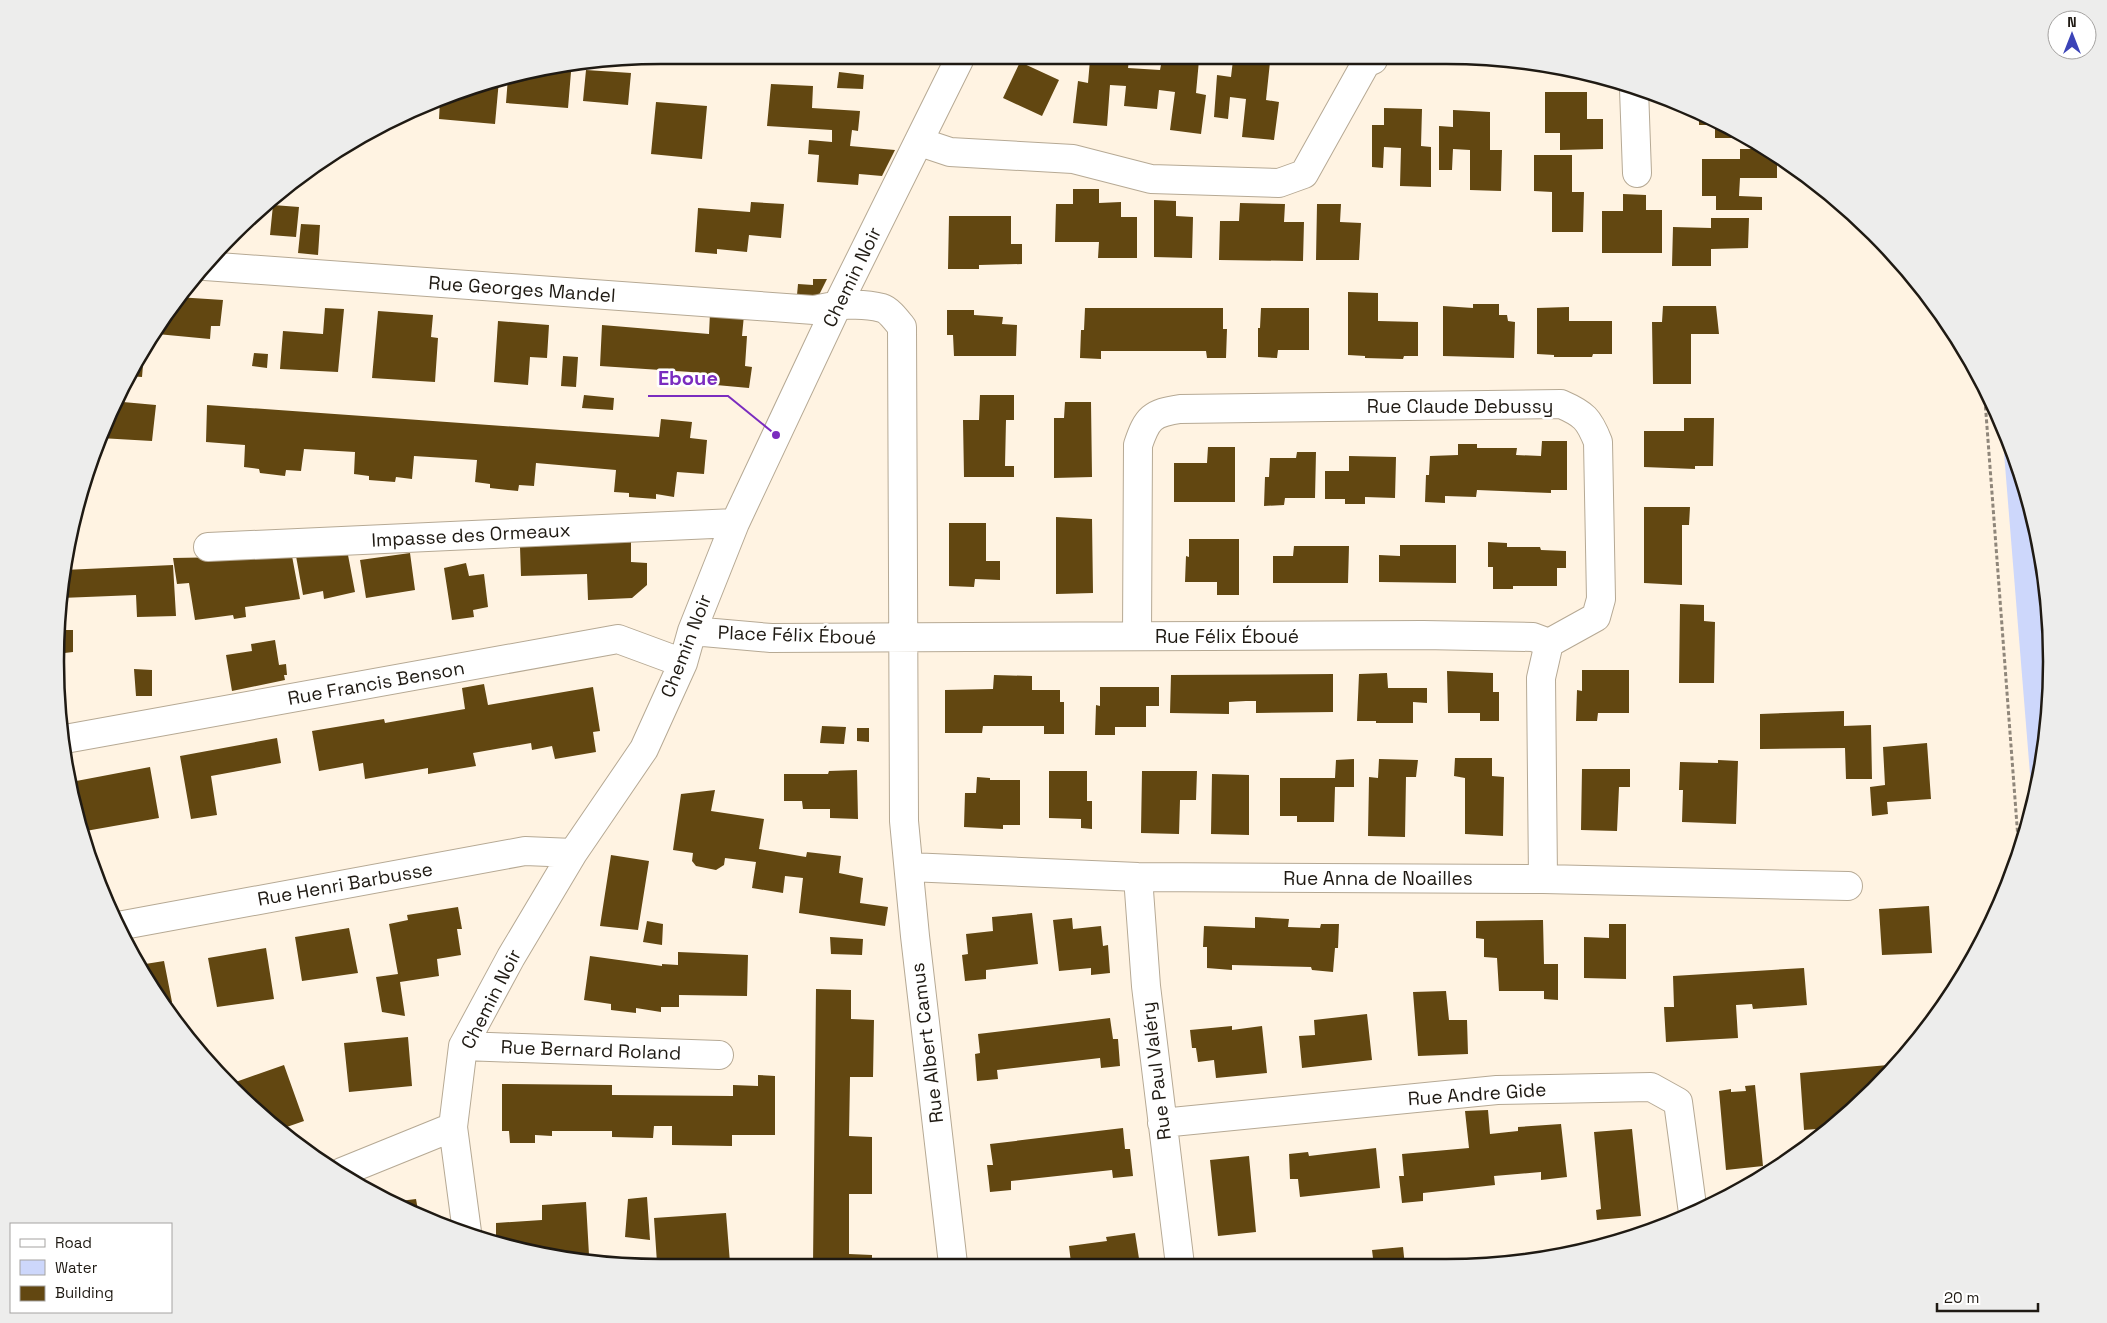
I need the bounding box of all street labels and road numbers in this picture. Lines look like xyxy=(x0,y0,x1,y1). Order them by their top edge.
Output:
street label: Chemin Noir xyxy=(817,223,887,331)
street label: Rue Georges Mandel xyxy=(428,270,616,308)
street label: Rue Claude Debussy xyxy=(1367,394,1553,419)
street label: Impasse des Ormeaux xyxy=(371,517,571,553)
street label: Chemin Noir xyxy=(655,591,717,701)
street label: Place Félix Éboué xyxy=(717,620,877,650)
street label: Rue Félix Éboué xyxy=(1155,624,1299,649)
street label: Rue Francis Benson xyxy=(286,655,466,711)
street label: Rue Henri Barbusse xyxy=(255,856,435,912)
street label: Rue Anna de Noailles xyxy=(1283,866,1473,891)
street label: Chemin Noir xyxy=(455,945,527,1053)
street label: Rue Albert Camus xyxy=(905,961,949,1125)
street label: Rue Paul Valéry xyxy=(1135,1000,1177,1142)
street label: Rue Bernard Roland xyxy=(500,1034,682,1066)
street label: Rue Andre Gide xyxy=(1407,1077,1547,1111)

